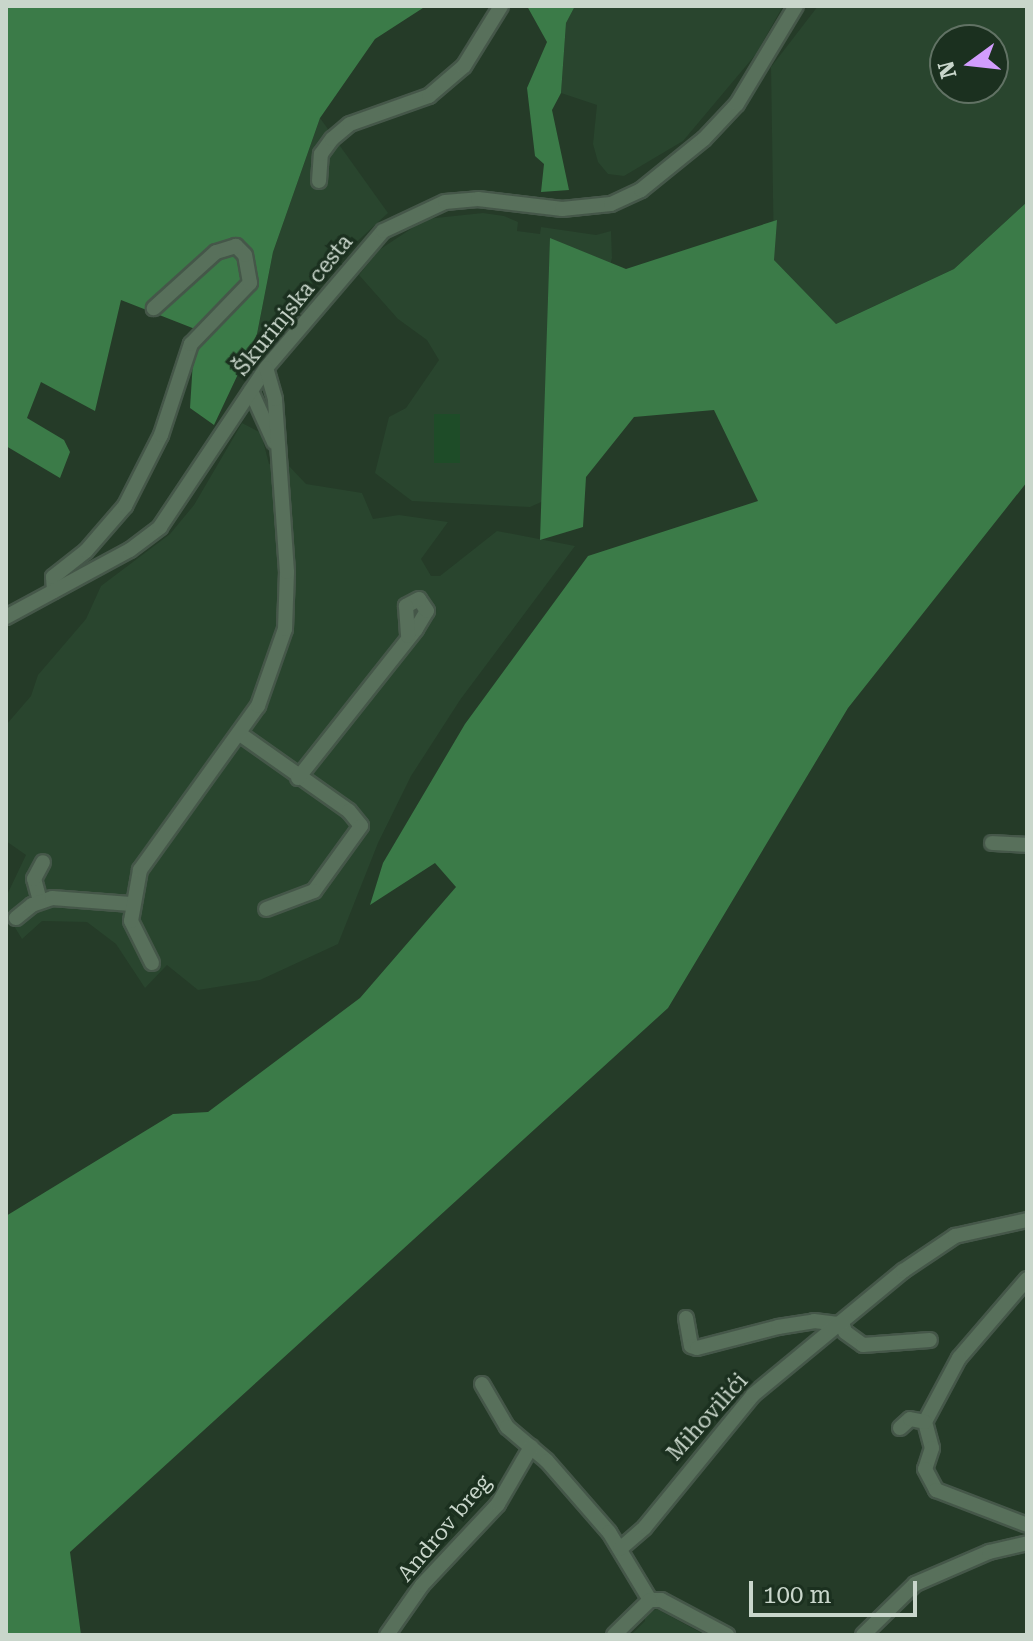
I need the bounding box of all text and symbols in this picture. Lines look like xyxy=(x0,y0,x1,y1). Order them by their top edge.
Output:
north arrow xyxy=(929,24,1009,104)
text: N xyxy=(933,58,962,81)
street label: Škurinjska cesta xyxy=(228,229,358,381)
street label: Mihovilići xyxy=(661,1368,753,1466)
street label: Androv breg xyxy=(392,1469,496,1587)
scale bar xyxy=(753,1565,921,1615)
text: 100 m xyxy=(763,1581,831,1609)

